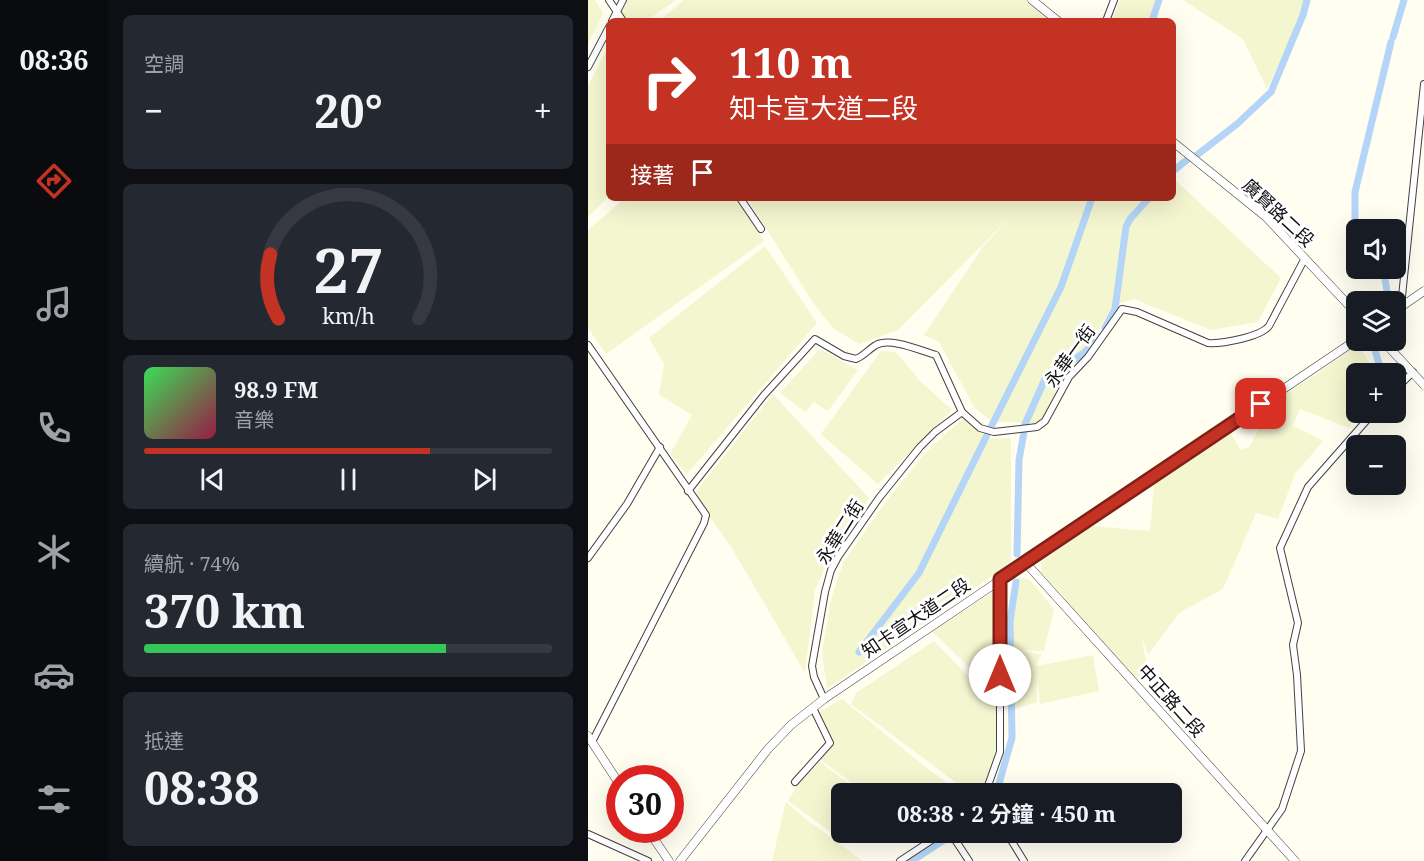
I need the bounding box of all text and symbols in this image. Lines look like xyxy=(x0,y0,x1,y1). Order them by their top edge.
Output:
text: 110 m xyxy=(729,33,853,90)
text: 08:36 xyxy=(19,41,89,78)
icon: right xyxy=(630,42,708,120)
text: 空調 xyxy=(144,50,184,77)
text: 20° xyxy=(314,80,383,141)
text: − xyxy=(144,88,163,133)
text: + xyxy=(534,88,552,133)
text: 知卡宣大道二段 xyxy=(729,89,918,126)
icon: arrive xyxy=(686,156,719,189)
text: 接著 xyxy=(630,159,674,189)
icon: directions xyxy=(33,160,75,202)
street label: 廣賢路二段 xyxy=(1238,173,1320,252)
map controls xyxy=(1346,219,1406,495)
button: sound xyxy=(1346,219,1406,279)
text: 27 xyxy=(313,226,383,311)
icon: music xyxy=(33,283,75,325)
button: layers xyxy=(1346,291,1406,351)
text: km/h xyxy=(322,301,375,330)
street label: 永華一街 xyxy=(1038,319,1100,392)
button: + xyxy=(1346,363,1406,423)
text: 98.9 FM xyxy=(234,374,318,404)
pin xyxy=(1235,378,1286,429)
icon: arrive xyxy=(1244,387,1277,420)
text: 音樂 xyxy=(234,406,274,433)
icon: phone xyxy=(33,407,75,449)
button: − xyxy=(1346,435,1406,495)
icon: previous xyxy=(196,463,229,496)
icon: pause xyxy=(332,463,365,496)
icon: next xyxy=(468,463,501,496)
street label: 永華二街 xyxy=(810,495,868,568)
icon: climate xyxy=(33,531,75,573)
text: 續航 · 74% xyxy=(144,550,240,577)
street label: 知卡宣大道二段 xyxy=(857,572,974,662)
text: 370 km xyxy=(144,580,305,641)
position arrow xyxy=(968,643,1032,707)
icon: car xyxy=(33,654,75,696)
street label: 中正路二段 xyxy=(1133,659,1211,742)
text: 抵達 xyxy=(144,727,184,754)
text: 08:38 xyxy=(144,757,259,818)
speed limit sign: 30 xyxy=(606,765,684,843)
icon: filters xyxy=(33,778,75,820)
text: 08:38 · 2 分鐘 · 450 m xyxy=(897,798,1116,828)

